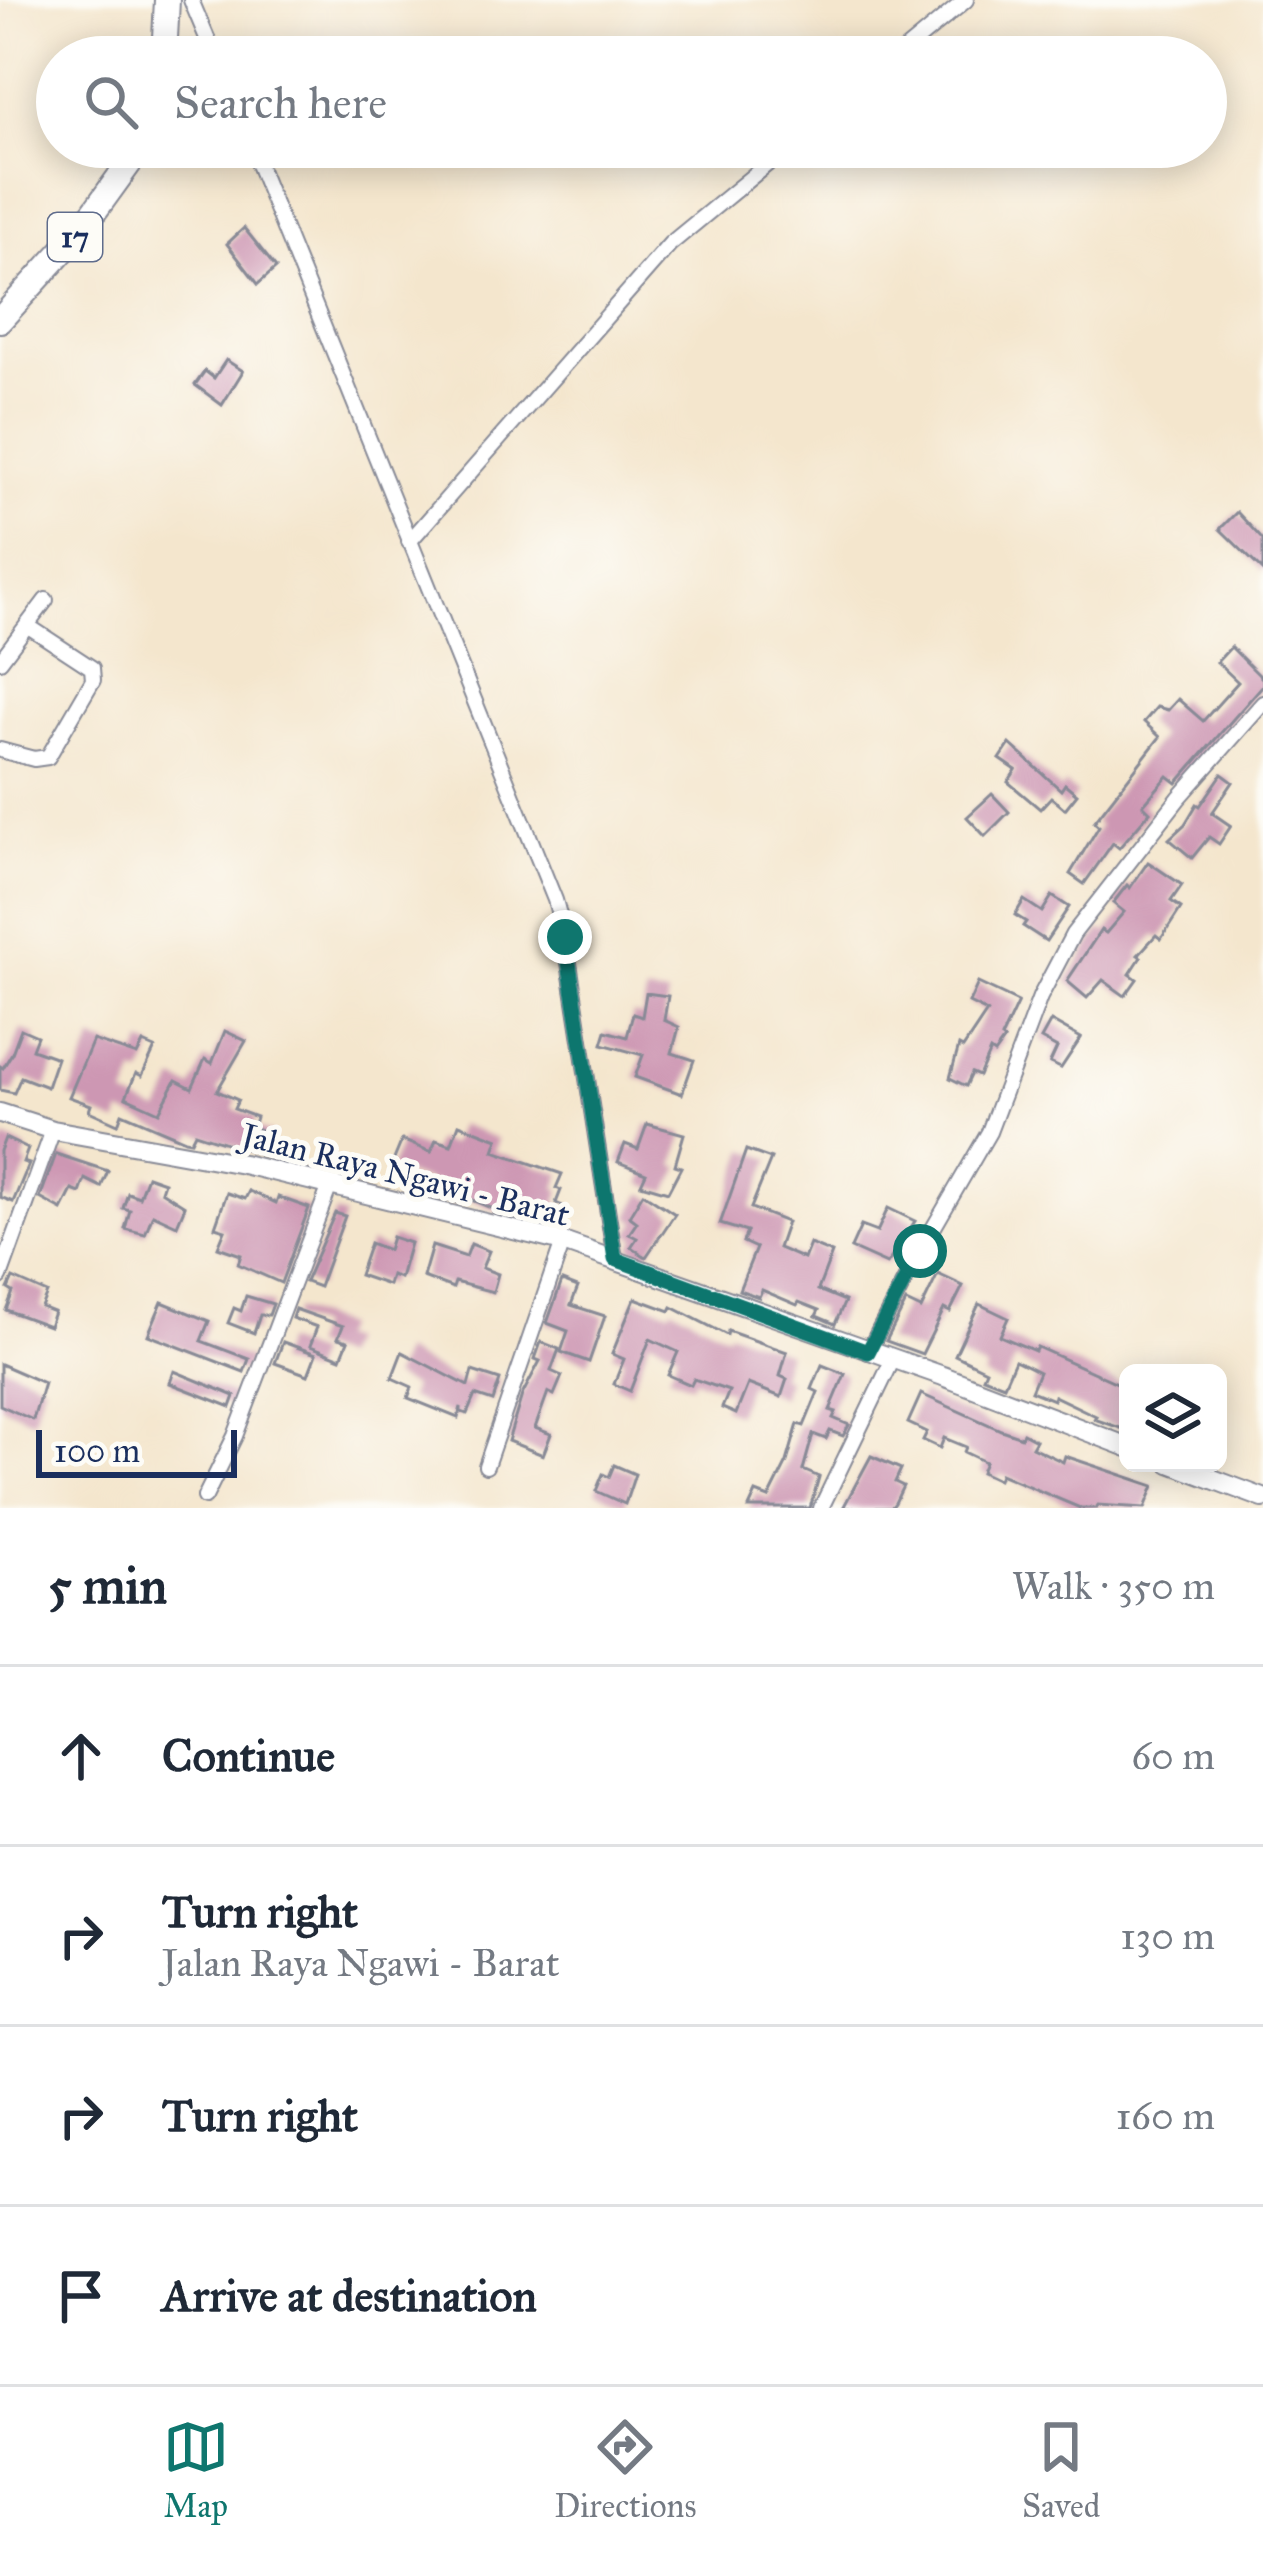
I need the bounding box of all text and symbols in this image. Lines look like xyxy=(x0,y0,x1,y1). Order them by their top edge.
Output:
search box xyxy=(36,36,1227,168)
icon: search xyxy=(78,69,144,135)
text: Search here xyxy=(174,75,387,130)
road number: 17 xyxy=(48,213,102,261)
route end xyxy=(538,910,592,964)
street label: Jalan Raya Ngawi - Barat xyxy=(235,1114,574,1236)
route start xyxy=(893,1224,947,1278)
map controls xyxy=(1119,1364,1227,1472)
button: layers xyxy=(1119,1364,1227,1472)
scale bar xyxy=(36,1424,237,1477)
text: 100 m xyxy=(54,1431,140,1471)
text: 5 min xyxy=(48,1555,167,1617)
text: Walk · 350 m xyxy=(1012,1562,1215,1610)
icon: ahead xyxy=(48,1723,114,1789)
text: Continue xyxy=(162,1728,335,1783)
text: 60 m xyxy=(1131,1732,1215,1780)
text: Turn right xyxy=(162,1884,358,1939)
icon: right xyxy=(48,1903,114,1969)
text: 130 m xyxy=(1120,1912,1215,1960)
text: Jalan Raya Ngawi - Barat xyxy=(162,1939,559,1987)
icon: right xyxy=(48,2083,114,2149)
text: Turn right xyxy=(162,2088,358,2143)
text: 160 m xyxy=(1116,2092,1215,2140)
icon: arrive xyxy=(48,2263,114,2329)
text: Arrive at destination xyxy=(162,2268,537,2323)
tab: Map xyxy=(163,2414,229,2526)
tab: Directions xyxy=(554,2414,696,2526)
tab: Saved xyxy=(1022,2414,1100,2526)

